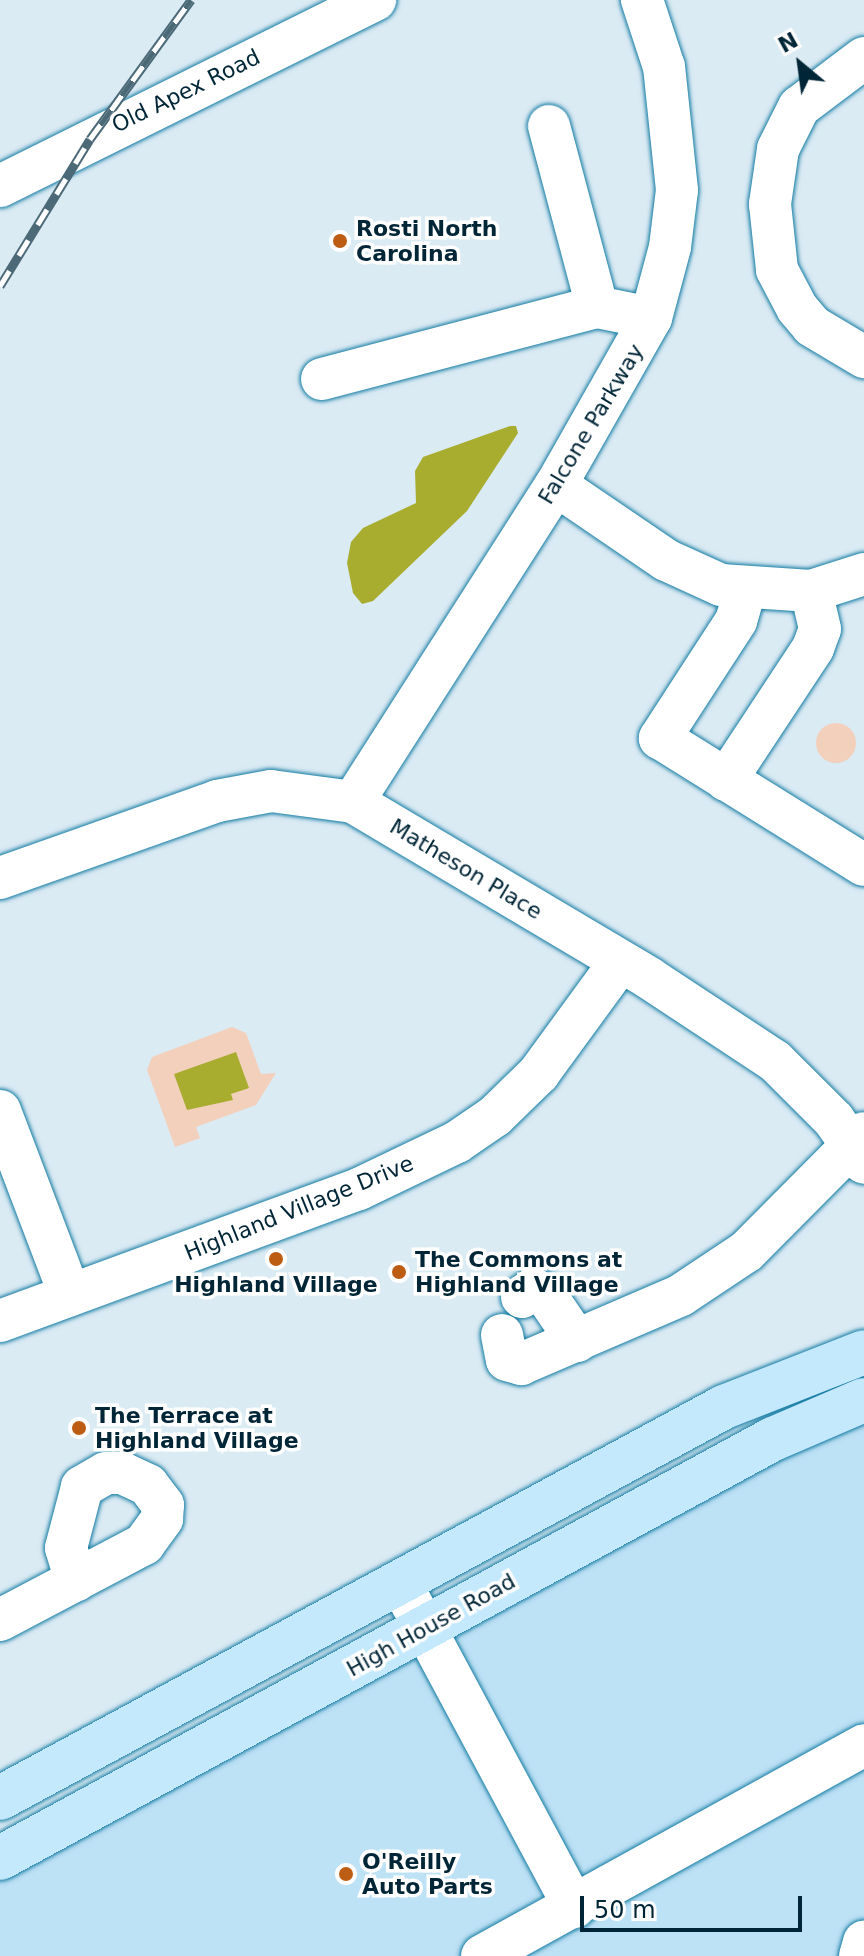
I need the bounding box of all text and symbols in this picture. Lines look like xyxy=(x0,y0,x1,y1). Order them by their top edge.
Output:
north arrow xyxy=(760,24,840,104)
text: N xyxy=(774,27,802,58)
street label: Old Apex Road xyxy=(108,44,264,138)
place label: Rosti North Carolina xyxy=(356,215,497,266)
marker: Rosti North Carolina xyxy=(331,232,349,250)
street label: Falcone Parkway xyxy=(533,339,649,509)
street label: Matheson Place xyxy=(385,813,547,925)
street label: Highland Village Drive xyxy=(181,1150,417,1266)
place label: The Commons at Highland Village xyxy=(415,1246,622,1298)
marker: Highland Village xyxy=(267,1250,285,1268)
marker: The Commons at Highland Village xyxy=(390,1263,408,1281)
place label: Highland Village xyxy=(174,1272,378,1298)
place label: The Terrace at Highland Village xyxy=(95,1402,299,1454)
marker: The Terrace at Highland Village xyxy=(70,1419,88,1437)
street label: High House Road xyxy=(342,1568,520,1682)
place label: O'Reilly Auto Parts xyxy=(362,1848,493,1900)
marker: O'Reilly Auto Parts xyxy=(337,1865,355,1883)
scale bar xyxy=(584,1880,806,1930)
text: 50 m xyxy=(594,1896,656,1924)

